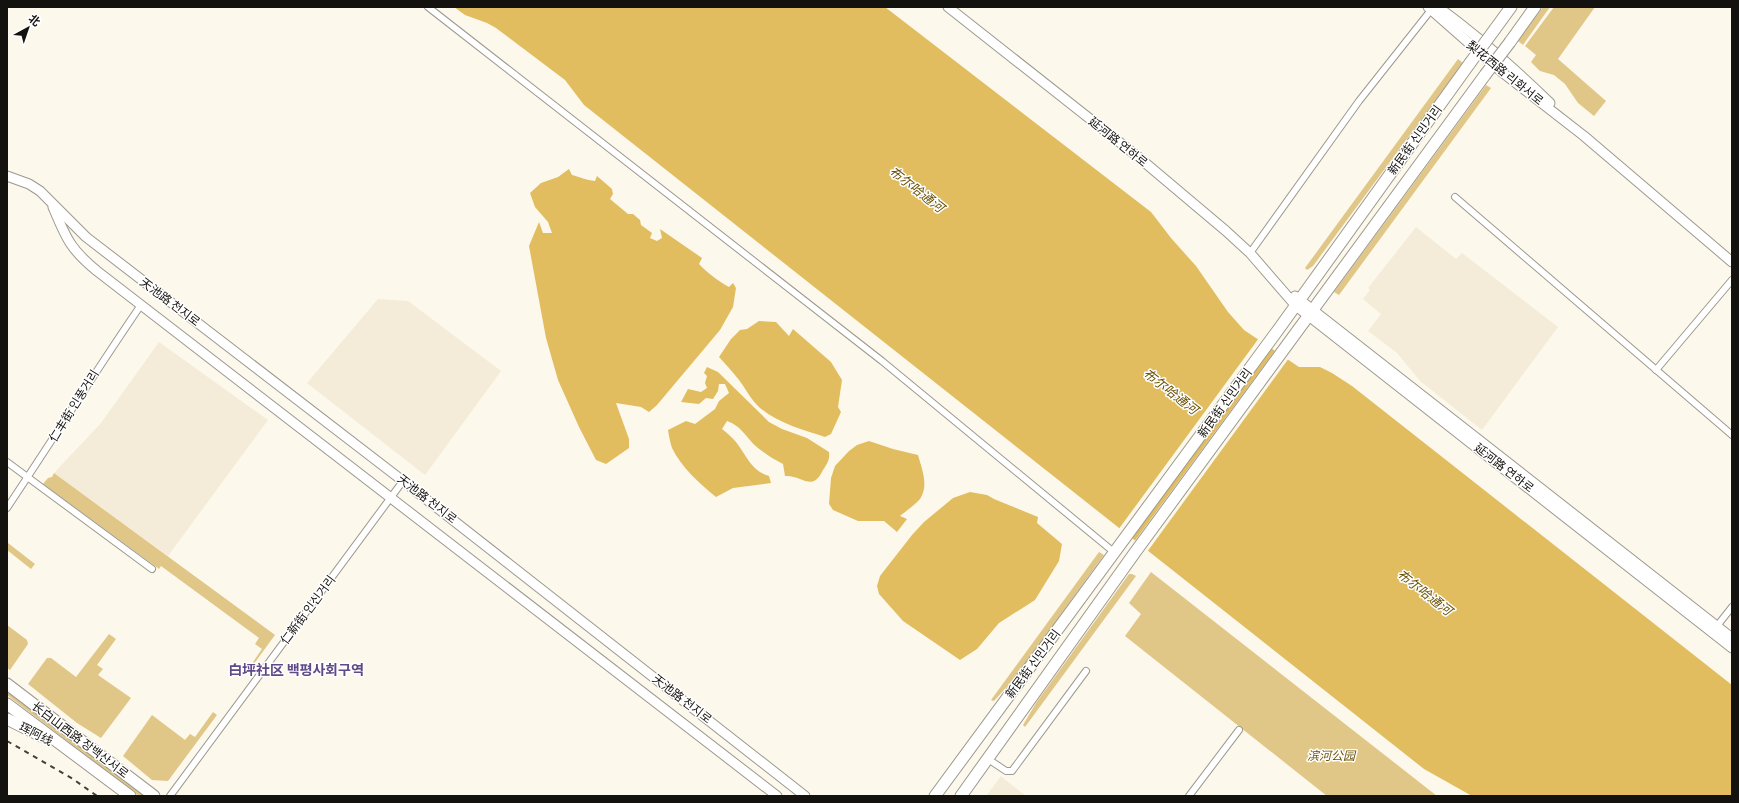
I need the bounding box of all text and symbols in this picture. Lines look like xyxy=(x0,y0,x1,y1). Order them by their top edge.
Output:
north arrow xyxy=(8,8,48,48)
text: 北 xyxy=(26,12,42,28)
street label: 梨花西路 리화서로 xyxy=(1464,38,1546,108)
street label: 新民街 신민거리 xyxy=(1385,103,1445,177)
street label: 延河路 연하로 xyxy=(1086,114,1150,170)
water label: 布尔哈通河 xyxy=(886,163,949,217)
street label: 天池路 천지로 xyxy=(137,275,203,329)
water label: 布尔哈通河 xyxy=(1140,365,1203,419)
street label: 新民街 신민거리 xyxy=(1195,366,1255,440)
street label: 仁丰街 인풍거리 xyxy=(46,367,102,445)
street label: 延河路 연하로 xyxy=(1472,441,1536,495)
street label: 天池路 천지로 xyxy=(395,472,459,526)
water label: 布尔哈通河 xyxy=(1394,566,1457,620)
street label: 仁新街 인신거리 xyxy=(278,573,338,647)
street label: 新民街 신민거리 xyxy=(1003,627,1063,701)
district label: 白坪社区 백평사회구역 xyxy=(228,662,364,678)
street label: 天池路 천지로 xyxy=(650,672,714,726)
street label: 长白山西路 장백산서로 xyxy=(29,699,131,781)
street label: 珲阿线 xyxy=(17,720,55,748)
park label: 滨河公园 xyxy=(1307,749,1357,763)

